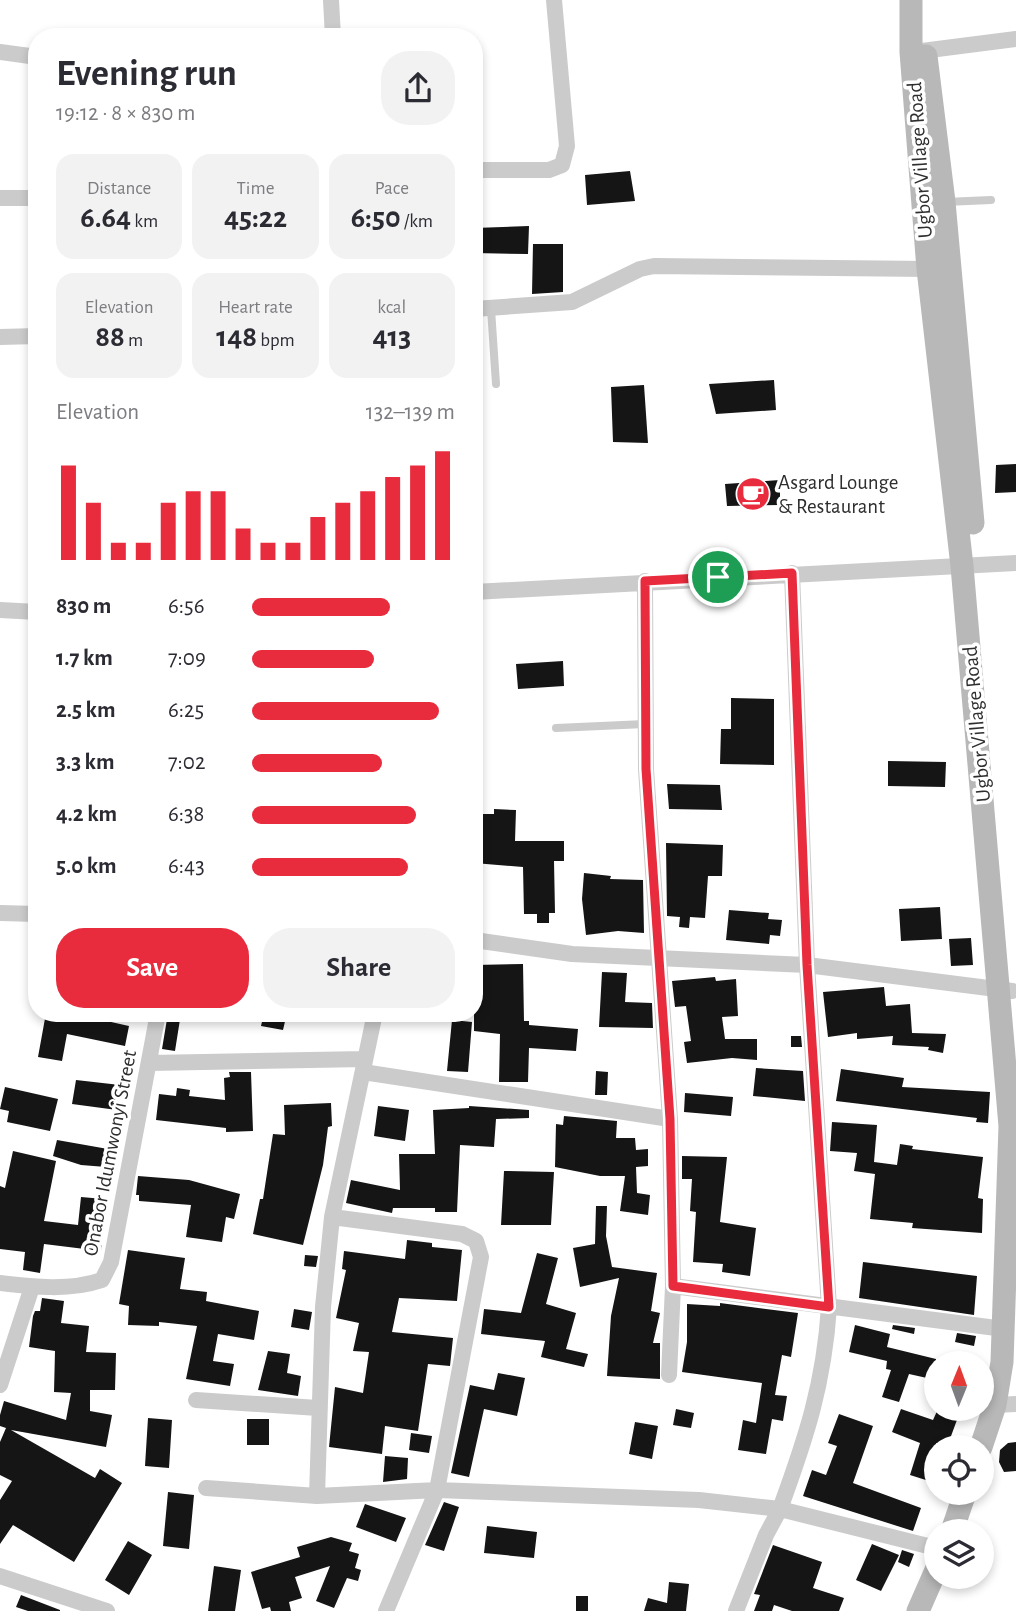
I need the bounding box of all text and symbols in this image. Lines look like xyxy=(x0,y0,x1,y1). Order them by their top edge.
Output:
button: share xyxy=(381,51,455,125)
text: Evening run xyxy=(56,55,237,93)
street label: Ugbor Village Road xyxy=(904,81,936,239)
text: 19:12 · 8 × 830 m xyxy=(56,102,195,125)
text: Distance xyxy=(87,179,151,198)
text: Time xyxy=(237,179,274,198)
text: Pace xyxy=(375,179,409,198)
text: 6.64 xyxy=(80,203,131,233)
text: 45:22 xyxy=(224,203,287,233)
text: 6:50 xyxy=(351,203,401,233)
text: km xyxy=(131,212,158,231)
text: /km xyxy=(401,212,433,231)
text: Elevation xyxy=(85,298,154,317)
text: Heart rate xyxy=(218,298,293,317)
text: kcal xyxy=(377,298,406,317)
text: 88 xyxy=(95,322,125,352)
text: 148 xyxy=(216,322,257,352)
text: 413 xyxy=(372,322,411,352)
text: m xyxy=(125,331,143,350)
text: bpm xyxy=(257,331,295,350)
text: Elevation xyxy=(56,401,139,424)
text: 132–139 m xyxy=(366,401,455,424)
place label: Asgard Lounge & Restaurant xyxy=(778,472,898,517)
cafe icon: Asgard Lounge & Restaurant xyxy=(734,475,772,513)
pin xyxy=(688,547,748,607)
icon: arrive xyxy=(699,558,737,596)
text: 830 m xyxy=(56,595,111,618)
text: 6:56 xyxy=(168,595,205,618)
street label: Ugbor Village Road xyxy=(960,645,994,803)
text: 1.7 km xyxy=(56,647,113,670)
text: 7:09 xyxy=(168,647,206,670)
text: 2.5 km xyxy=(56,699,115,722)
text: 6:25 xyxy=(168,699,204,722)
text: 3.3 km xyxy=(56,751,115,774)
text: 7:02 xyxy=(168,751,205,774)
text: 4.2 km xyxy=(56,803,117,826)
text: 6:38 xyxy=(168,803,204,826)
text: 5.0 km xyxy=(56,855,117,878)
text: 6:43 xyxy=(168,855,205,878)
button: Save xyxy=(56,928,249,1008)
button: Share xyxy=(263,928,455,1008)
street label: Onabor Idumwonyi Street xyxy=(80,1048,140,1258)
north arrow xyxy=(924,1351,994,1421)
map controls xyxy=(924,1351,994,1589)
button: locate xyxy=(924,1435,994,1505)
button: layers xyxy=(924,1519,994,1589)

